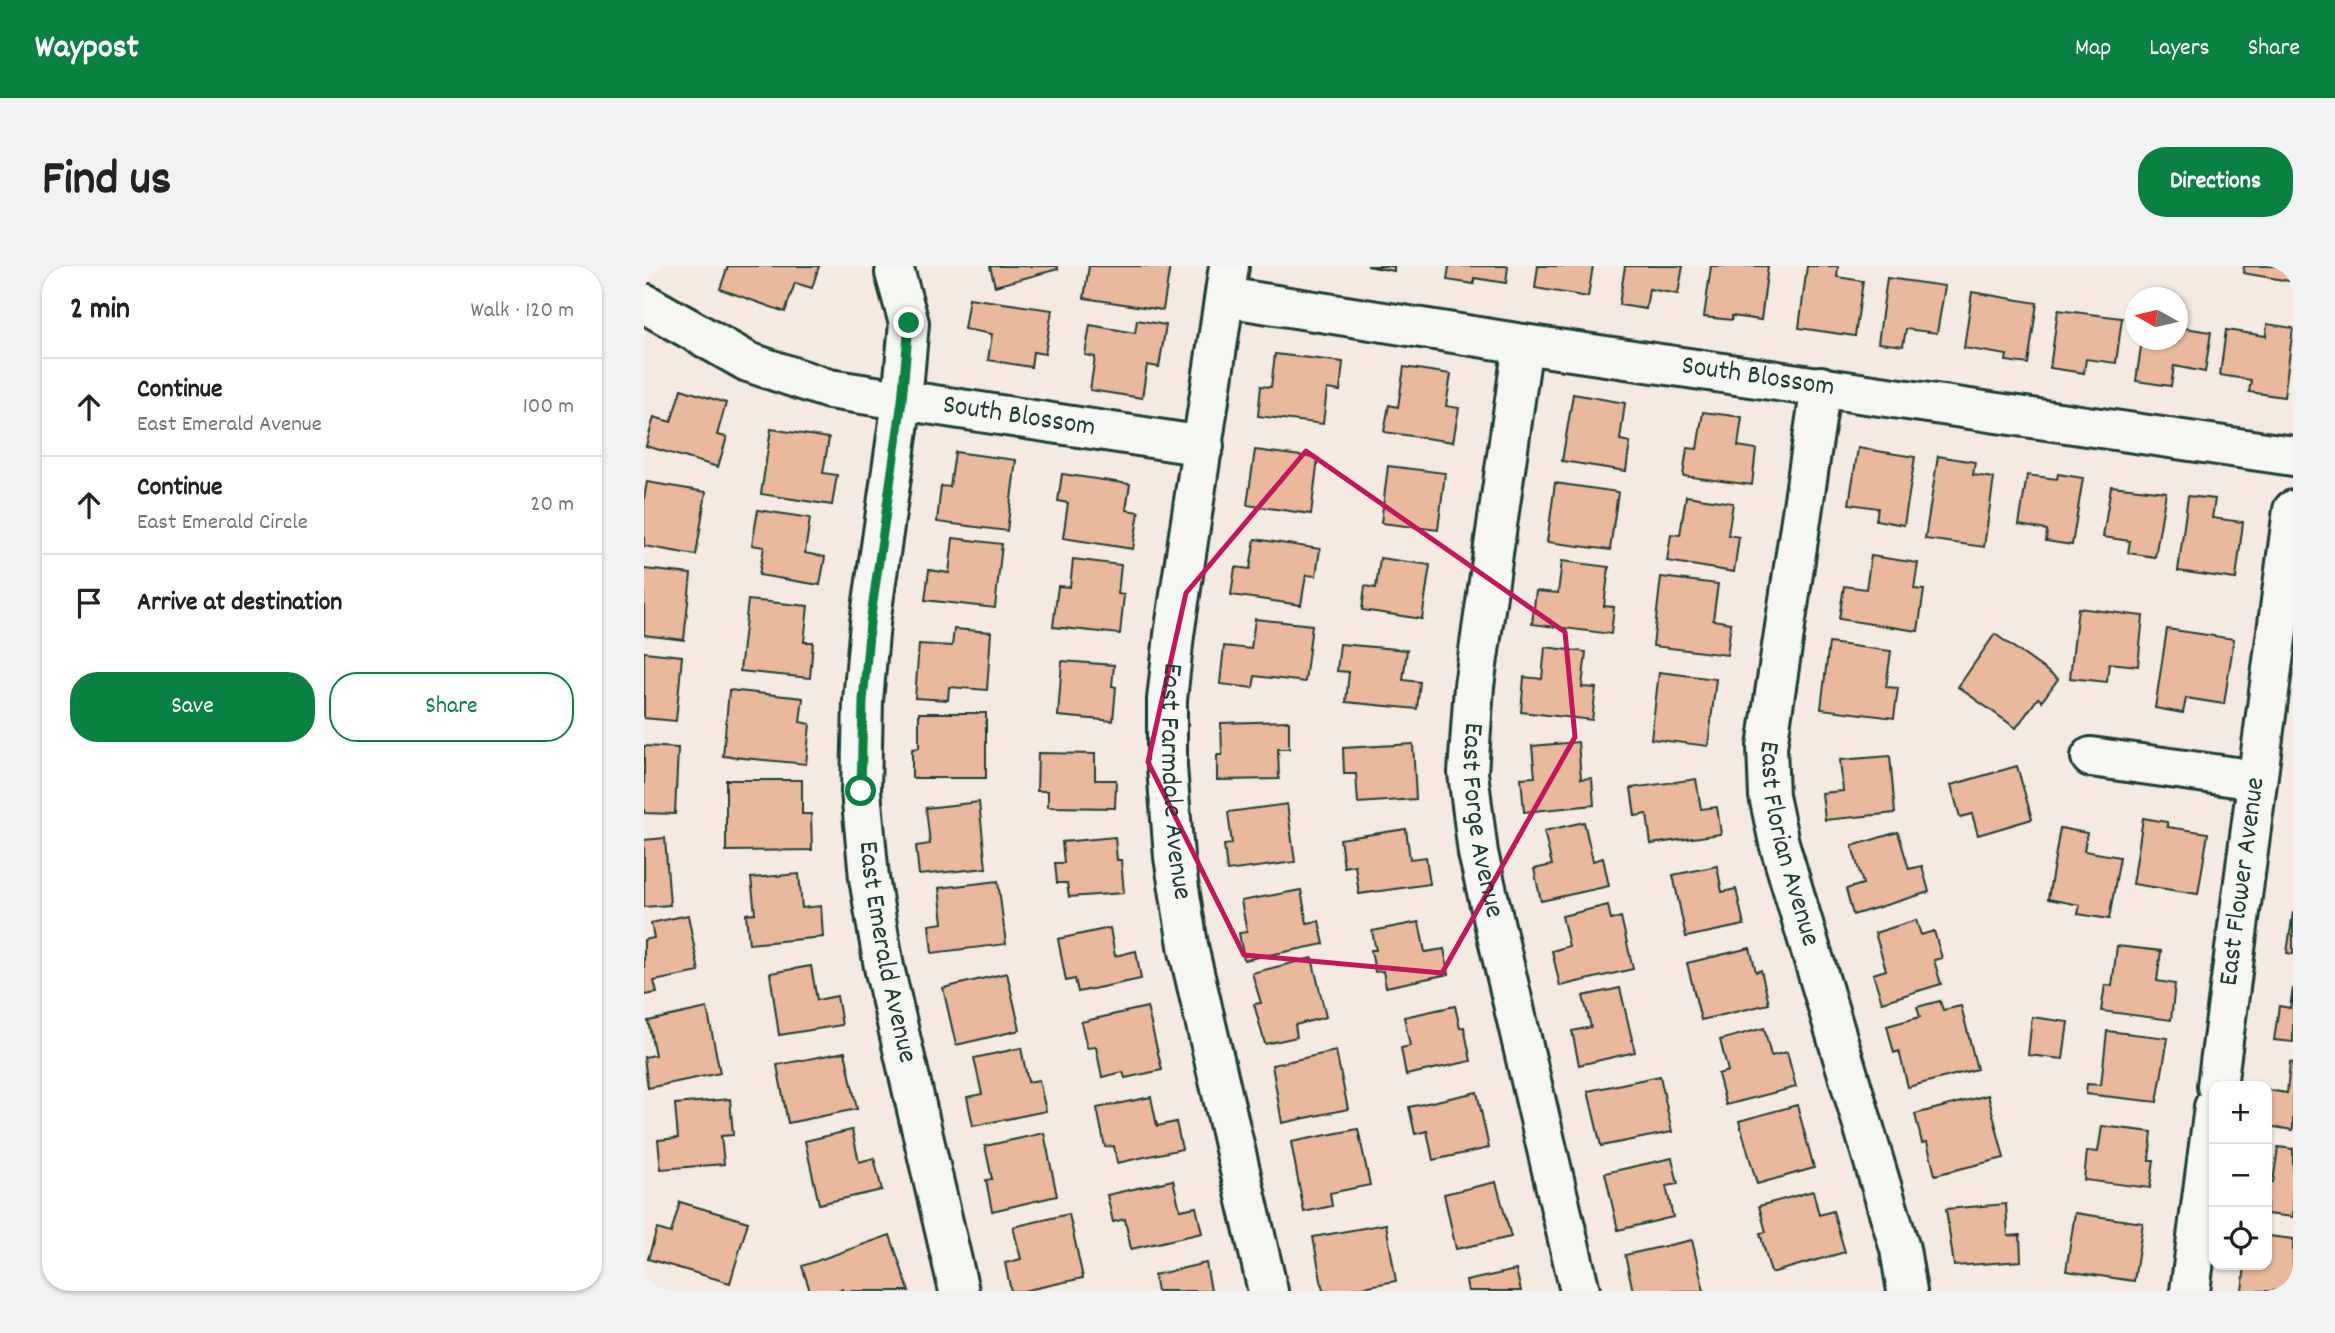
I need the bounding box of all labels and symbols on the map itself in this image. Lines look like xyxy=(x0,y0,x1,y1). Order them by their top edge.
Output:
north arrow xyxy=(2125,287,2188,350)
route end xyxy=(893,307,924,338)
street label: South Blossom xyxy=(1679,347,1837,409)
street label: South Blossom xyxy=(940,386,1098,449)
street label: East Farmdale Avenue xyxy=(1147,661,1201,903)
street label: East Forge Avenue xyxy=(1448,721,1513,922)
street label: East Florian Avenue xyxy=(1746,738,1829,952)
route start xyxy=(845,775,876,806)
street label: East Flower Avenue xyxy=(2210,775,2278,988)
street label: East Emerald Avenue xyxy=(846,840,926,1067)

